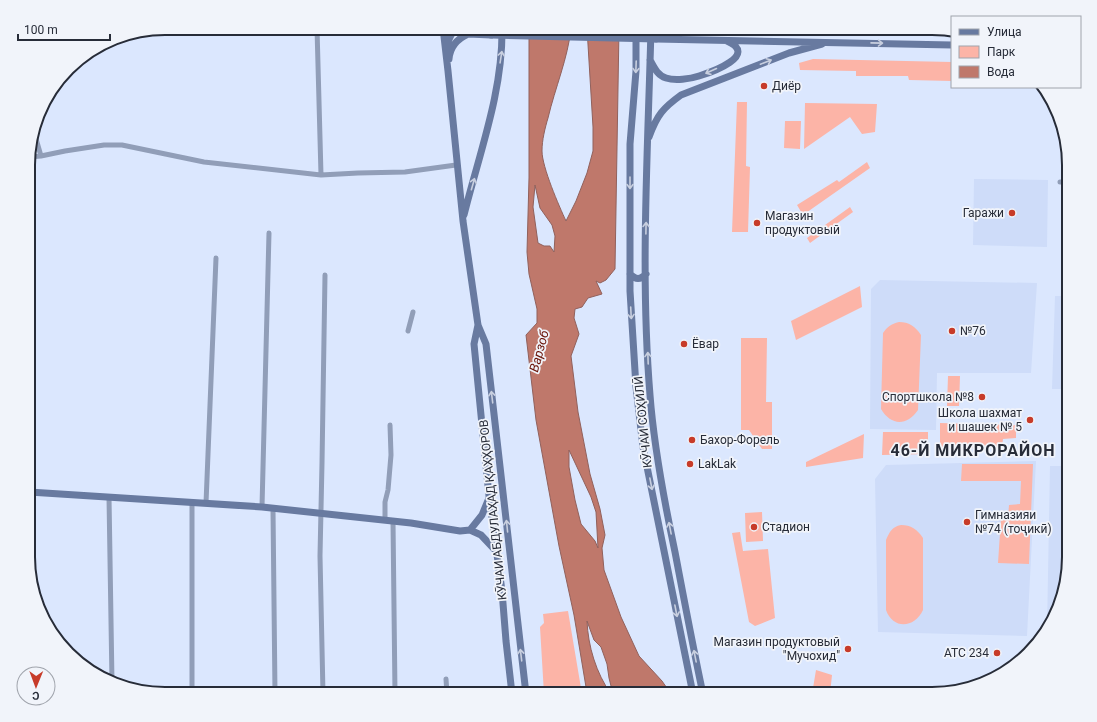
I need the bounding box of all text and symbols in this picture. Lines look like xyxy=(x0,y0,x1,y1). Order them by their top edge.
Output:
scale bar xyxy=(18,16,110,42)
legend xyxy=(951,16,1081,88)
text: 100 m xyxy=(24,23,58,37)
text: Улица xyxy=(987,25,1022,39)
one-way arrow xyxy=(870,39,883,47)
text: Парк xyxy=(987,45,1016,59)
one-way arrow xyxy=(497,51,505,64)
one-way arrow xyxy=(760,57,772,65)
one-way arrow xyxy=(632,60,640,73)
text: Вода xyxy=(987,65,1015,79)
one-way arrow xyxy=(706,68,718,75)
place label: Диёр xyxy=(772,79,801,93)
marker: Диёр xyxy=(759,81,769,91)
one-way arrow xyxy=(626,176,634,189)
one-way arrow xyxy=(470,177,477,190)
place label: Гаражи xyxy=(963,206,1004,220)
marker: Гаражи xyxy=(1007,208,1017,218)
place label: Магазин продуктовый xyxy=(765,209,840,237)
marker: Магазин продуктовый xyxy=(752,218,762,228)
one-way arrow xyxy=(642,222,650,235)
one-way arrow xyxy=(627,306,635,319)
place label: №76 xyxy=(960,324,986,338)
marker: №76 xyxy=(947,326,957,336)
water label: Варзоб xyxy=(526,329,552,373)
place label: Ёвар xyxy=(692,336,719,351)
marker: Ёвар xyxy=(679,339,689,349)
one-way arrow xyxy=(644,352,652,365)
street label: КӮЧАИ СОҲИЛӢ xyxy=(631,375,655,469)
place label: Спортшкола №8 xyxy=(882,390,974,404)
one-way arrow xyxy=(488,391,496,404)
marker: Спортшкола №8 xyxy=(977,392,987,402)
place label: Школа шахмат и шашек № 5 xyxy=(938,406,1022,434)
marker: Школа шахмат и шашек № 5 xyxy=(1025,415,1035,425)
street label: КӮЧАИ АБДУЛАҲАД ҚАҲҲОРОВ xyxy=(477,419,509,601)
place label: Бахор-Форель xyxy=(700,433,780,447)
marker: Бахор-Форель xyxy=(687,435,697,445)
district label: 46-Й МИКРОРАЙОН xyxy=(890,440,1056,460)
place label: LakLak xyxy=(698,457,737,471)
marker: LakLak xyxy=(685,459,695,469)
one-way arrow xyxy=(647,477,655,490)
place label: Гимназияи №74 (тоҷикӣ) xyxy=(975,508,1052,536)
marker: Гимназияи №74 (тоҷикӣ) xyxy=(962,517,972,527)
one-way arrow xyxy=(503,520,511,533)
place label: Стадион xyxy=(762,520,810,534)
one-way arrow xyxy=(665,522,673,535)
marker: Стадион xyxy=(749,522,759,532)
one-way arrow xyxy=(672,605,680,618)
place label: Магазин продуктовый "Мучохид" xyxy=(714,635,840,663)
marker: Магазин продуктовый "Мучохид" xyxy=(843,644,853,654)
place label: АТС 234 xyxy=(944,646,989,660)
marker: АТС 234 xyxy=(992,648,1002,658)
one-way arrow xyxy=(517,649,525,662)
one-way arrow xyxy=(691,649,699,662)
north arrow xyxy=(16,666,56,706)
text: С xyxy=(32,689,40,702)

